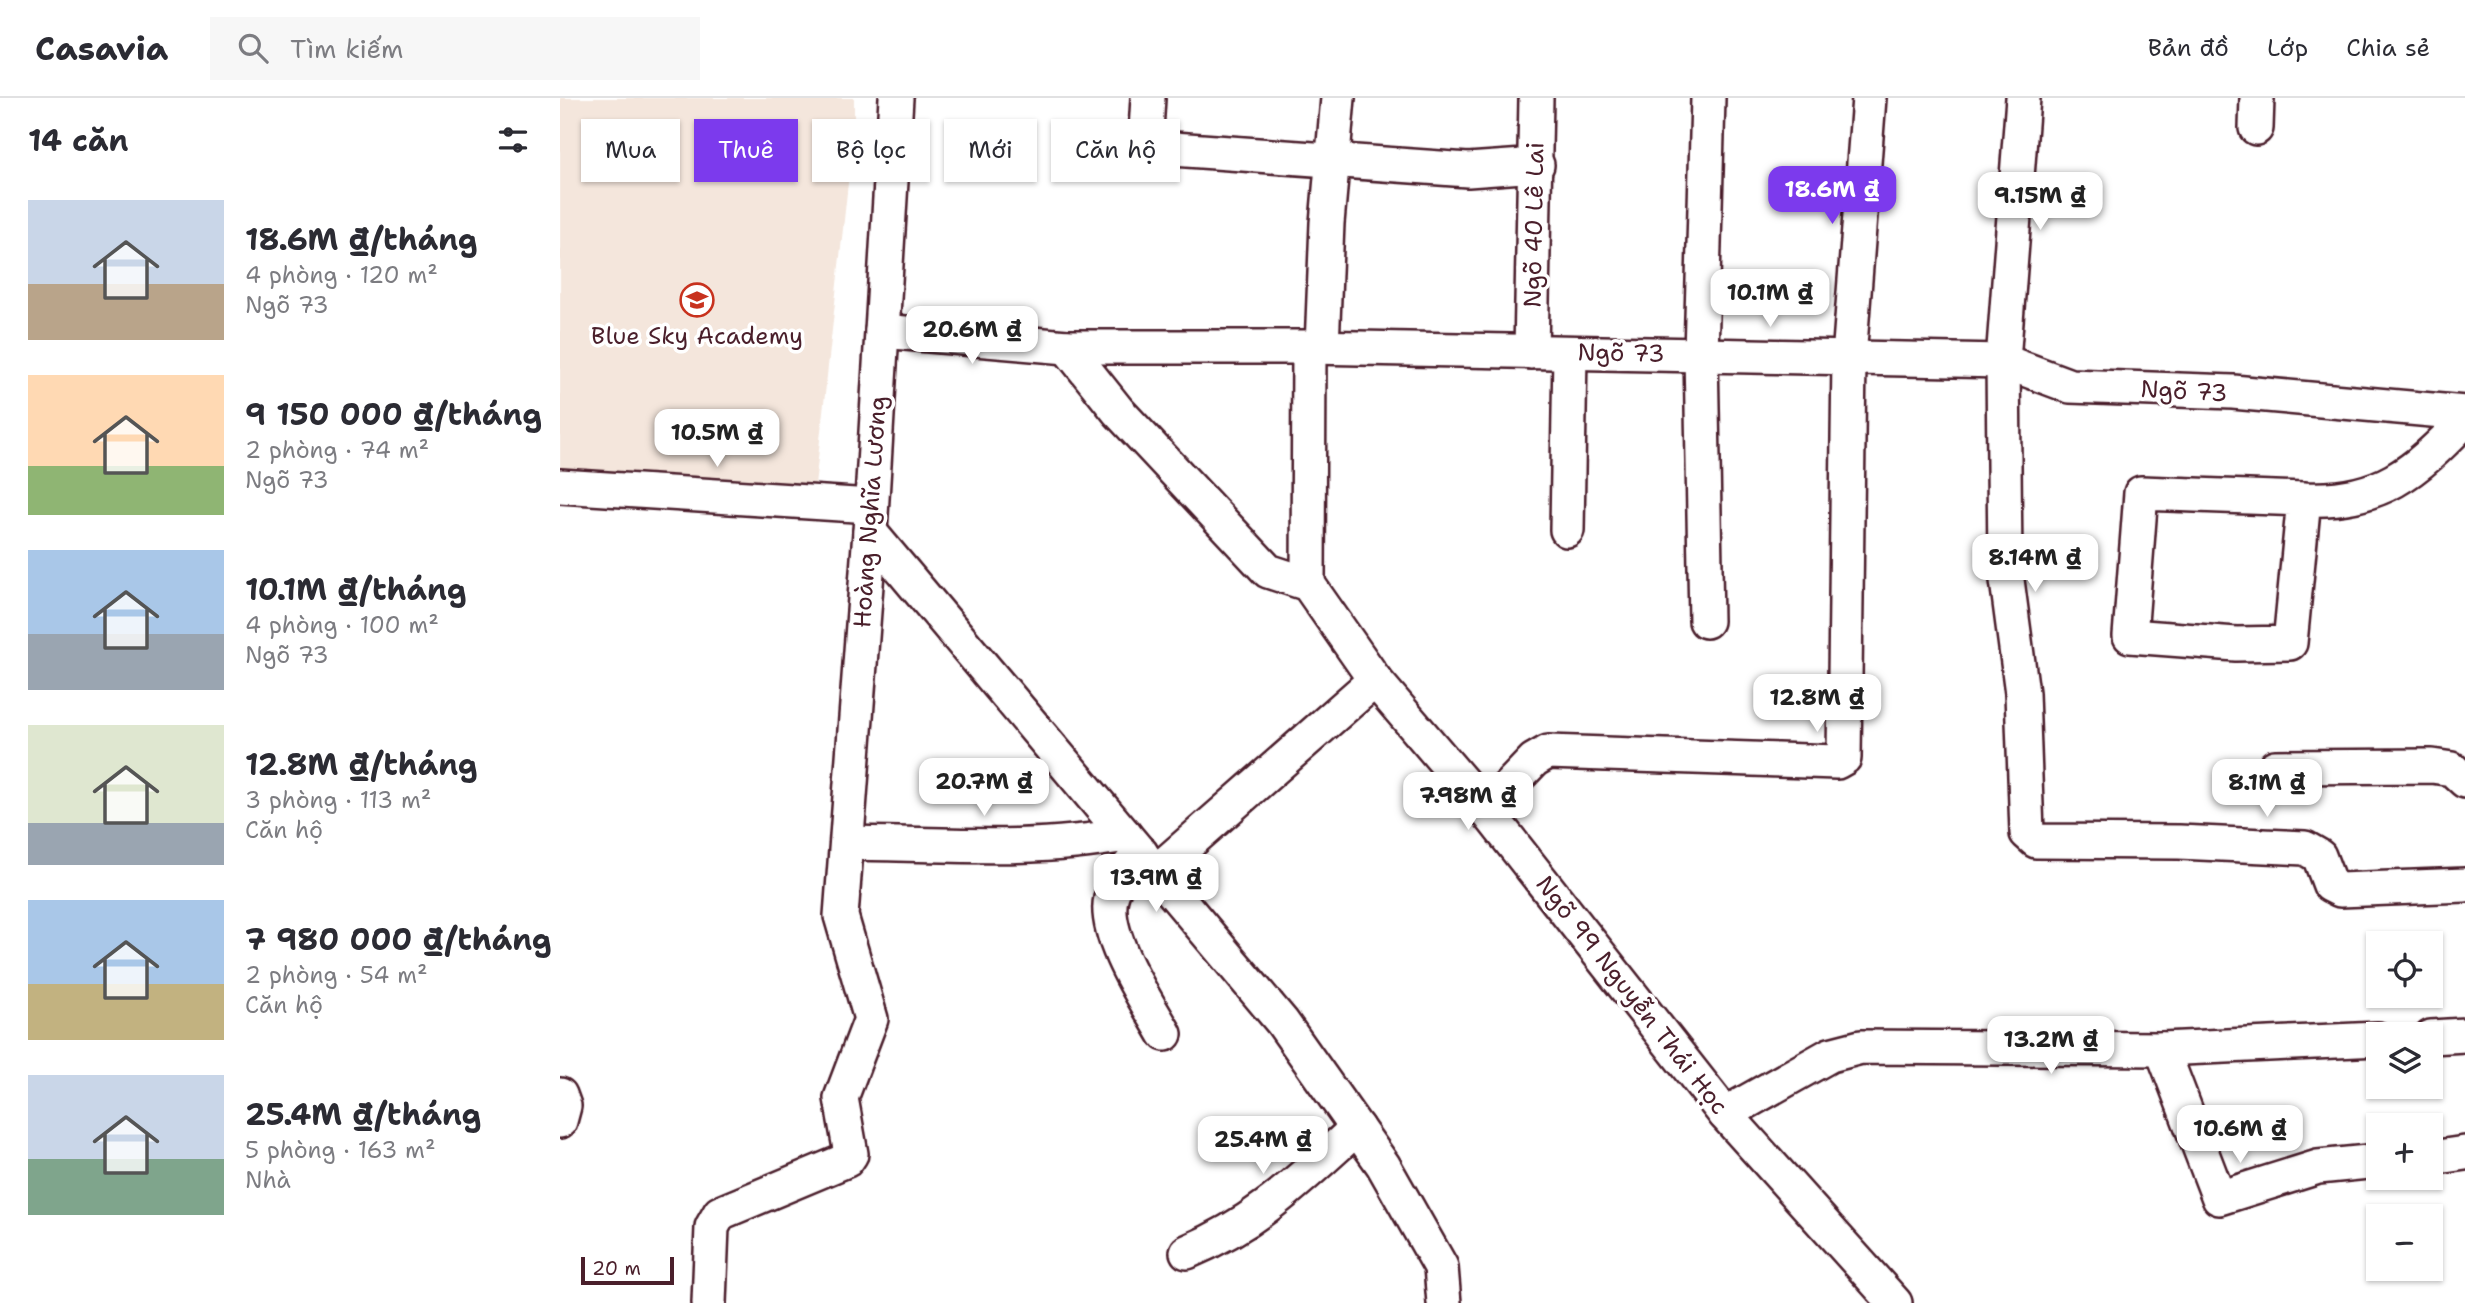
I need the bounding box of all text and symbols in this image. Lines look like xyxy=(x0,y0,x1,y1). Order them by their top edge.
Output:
search box xyxy=(210,17,700,80)
text: Casavia xyxy=(35,26,168,71)
icon: search xyxy=(234,29,272,67)
text: Tìm kiếm xyxy=(290,31,403,66)
text: Bản đồ xyxy=(2148,32,2229,64)
text: Lớp xyxy=(2267,32,2308,64)
text: Chia sẻ xyxy=(2346,32,2430,64)
chip: Mua xyxy=(581,119,680,182)
chip: Thuê xyxy=(694,119,798,182)
chip: Bộ lọc xyxy=(812,119,930,182)
chip: Mới xyxy=(944,119,1037,182)
chip: Căn hộ xyxy=(1051,119,1180,182)
text: 14 căn xyxy=(28,120,129,161)
icon: filters xyxy=(494,121,532,159)
street label: Ngõ 40 Lê Lai xyxy=(1517,142,1551,308)
pin: 18.6M ₫ xyxy=(1767,166,1897,226)
pin: 9.15M ₫ xyxy=(1975,172,2105,232)
text: 18.6M ₫ xyxy=(1784,174,1880,204)
text: 9.15M ₫ xyxy=(1994,180,2086,210)
text: 18.6M ₫/tháng xyxy=(245,219,478,260)
icon: home xyxy=(84,228,168,312)
text: 4 phòng · 120 m² xyxy=(245,260,438,290)
pin: 10.1M ₫ xyxy=(1705,270,1835,329)
text: 10.1M ₫ xyxy=(1726,277,1814,307)
school or university icon: Blue Sky Academy xyxy=(678,281,716,319)
text: Ngõ 73 xyxy=(245,290,329,320)
pin: 20.6M ₫ xyxy=(907,306,1037,366)
text: 20.6M ₫ xyxy=(922,314,1022,344)
place label: Blue Sky Academy xyxy=(591,320,803,352)
street label: Ngõ 73 xyxy=(1577,336,1665,370)
street label: Ngõ 73 xyxy=(2140,373,2228,409)
text: 9 150 000 ₫/tháng xyxy=(245,394,542,435)
street label: Hoàng Nghĩa Lương xyxy=(846,395,894,629)
icon: home xyxy=(84,403,168,487)
pin: 10.5M ₫ xyxy=(652,410,782,469)
text: 10.5M ₫ xyxy=(670,417,764,447)
text: 2 phòng · 74 m² xyxy=(245,435,429,465)
text: Ngõ 73 xyxy=(245,465,329,495)
pin: 8.14M ₫ xyxy=(1970,534,2100,594)
text: 8.14M ₫ xyxy=(1988,542,2082,572)
text: 10.1M ₫/tháng xyxy=(245,569,466,610)
icon: home xyxy=(84,578,168,662)
text: 4 phòng · 100 m² xyxy=(245,610,439,640)
text: Ngõ 73 xyxy=(245,640,329,670)
pin: 12.8M ₫ xyxy=(1752,674,1882,734)
text: 12.8M ₫ xyxy=(1769,682,1865,712)
text: 12.8M ₫/tháng xyxy=(245,744,478,785)
icon: home xyxy=(84,753,168,837)
pin: 20.7M ₫ xyxy=(919,758,1049,818)
pin: 8.1M ₫ xyxy=(2210,760,2324,819)
text: 20.7M ₫ xyxy=(935,766,1033,796)
text: 8.1M ₫ xyxy=(2228,767,2306,797)
pin: 7.98M ₫ xyxy=(1403,772,1533,832)
text: 7.98M ₫ xyxy=(1419,780,1517,810)
text: 3 phòng · 113 m² xyxy=(245,785,431,815)
text: Căn hộ xyxy=(245,815,323,845)
pin: 13.9M ₫ xyxy=(1091,854,1221,914)
text: 13.9M ₫ xyxy=(1110,862,1202,892)
street label: Ngõ 99 Nguyễn Thái Học xyxy=(1529,869,1735,1121)
text: 7 980 000 ₫/tháng xyxy=(245,919,552,960)
icon: home xyxy=(84,928,168,1012)
map controls xyxy=(2366,931,2443,1281)
button: locate xyxy=(2366,931,2443,1008)
text: 2 phòng · 54 m² xyxy=(245,960,428,990)
text: Căn hộ xyxy=(245,990,323,1020)
pin: 13.2M ₫ xyxy=(1986,1016,2116,1076)
button: layers xyxy=(2366,1022,2443,1099)
text: 13.2M ₫ xyxy=(2003,1024,2099,1054)
text: 25.4M ₫/tháng xyxy=(245,1094,481,1135)
icon: home xyxy=(84,1103,168,1187)
pin: 10.6M ₫ xyxy=(2175,1105,2305,1165)
text: 10.6M ₫ xyxy=(2193,1113,2287,1143)
button: + xyxy=(2366,1113,2443,1190)
pin: 25.4M ₫ xyxy=(1198,1116,1328,1176)
text: 25.4M ₫ xyxy=(1214,1124,1312,1154)
text: 5 phòng · 163 m² xyxy=(245,1135,436,1165)
text: Nhà xyxy=(245,1165,291,1195)
button: − xyxy=(2366,1204,2443,1281)
scale bar xyxy=(581,1254,674,1286)
text: 20 m xyxy=(592,1256,641,1281)

